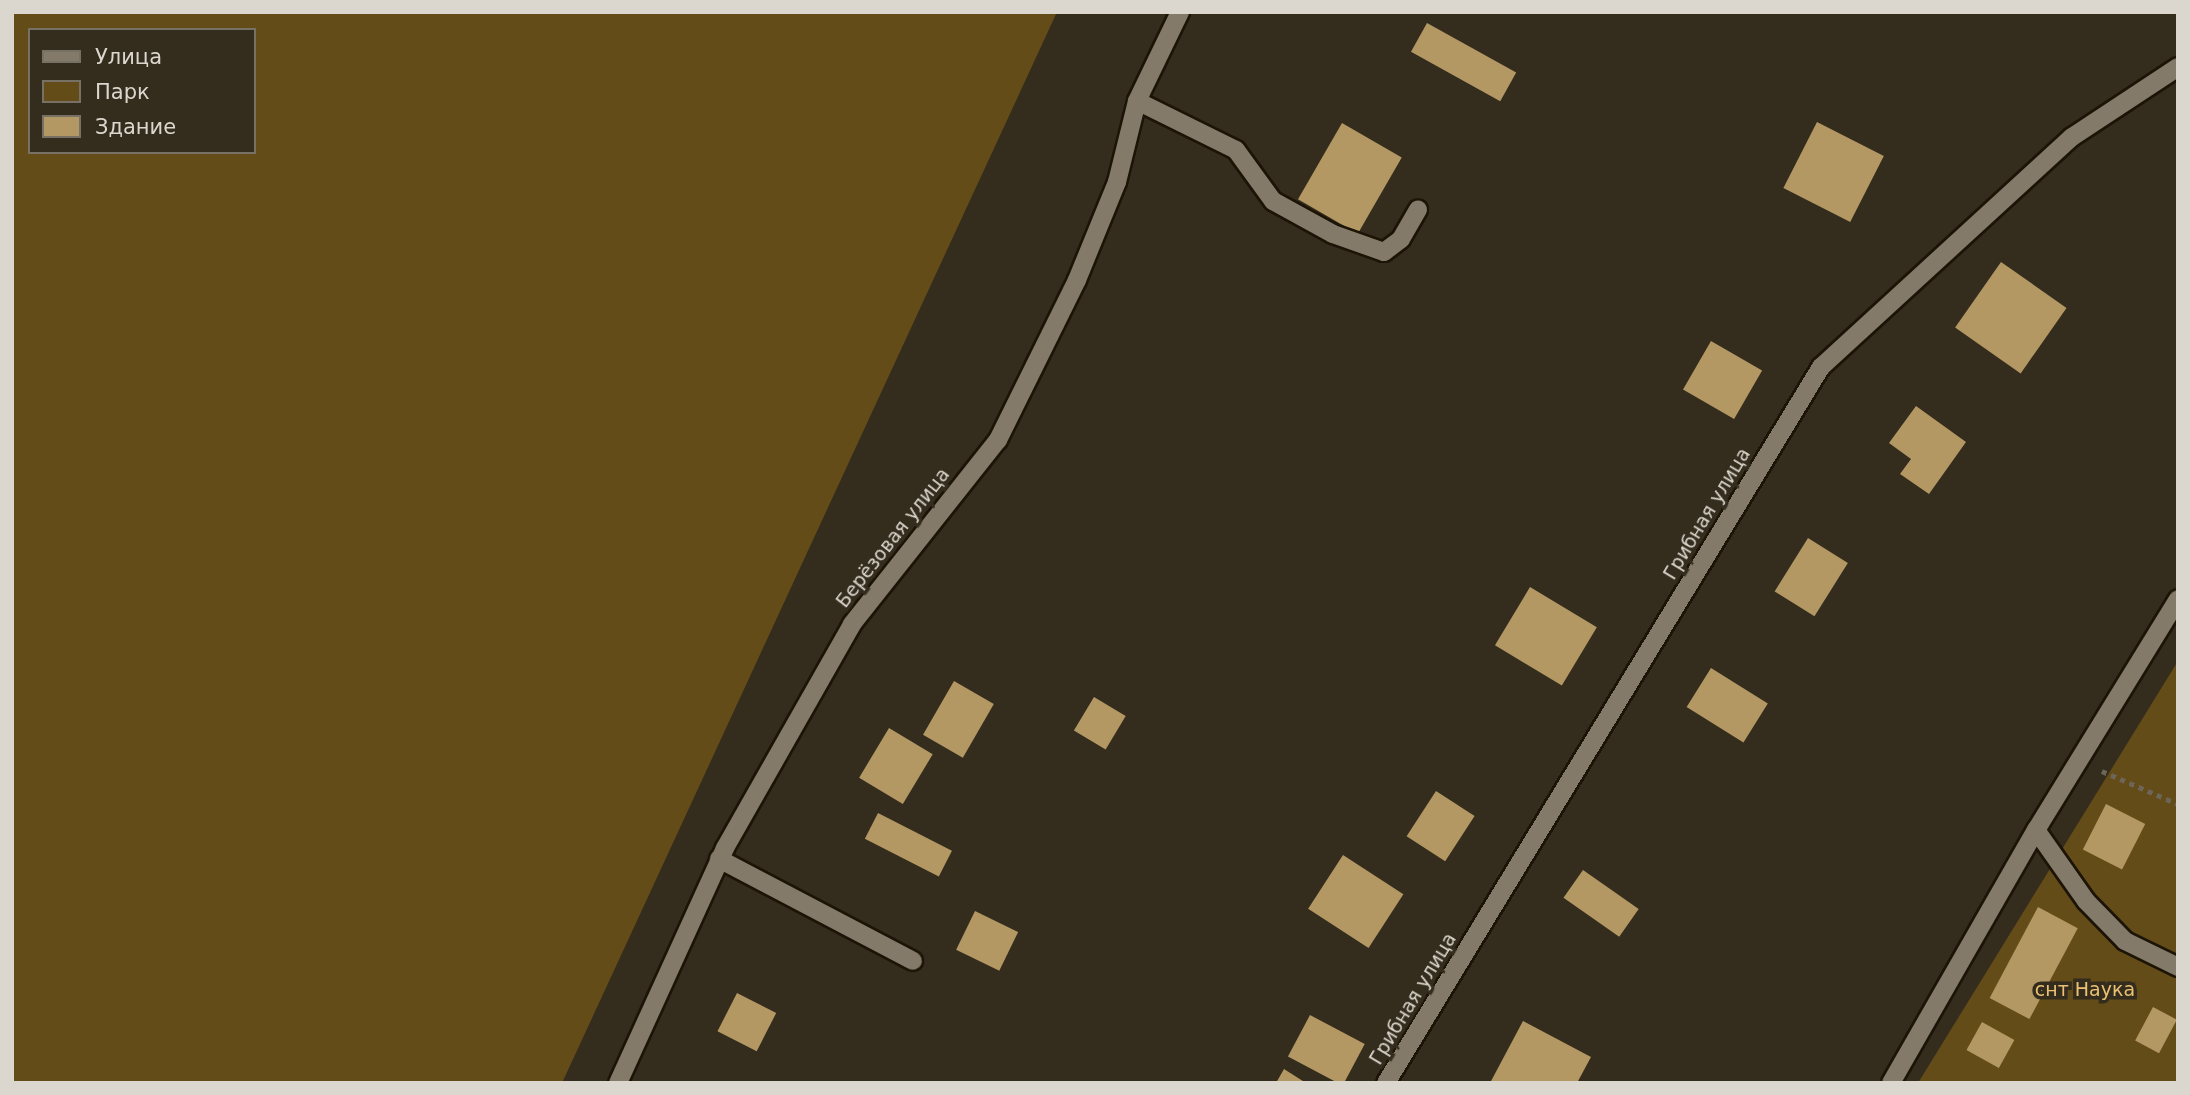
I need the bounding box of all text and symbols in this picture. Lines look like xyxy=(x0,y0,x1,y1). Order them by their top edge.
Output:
legend xyxy=(28,28,256,154)
text: Улица xyxy=(95,45,162,69)
text: Парк xyxy=(95,80,150,104)
text: Здание xyxy=(95,115,176,139)
street label: Грибная улица xyxy=(1659,444,1755,584)
street label: Берёзовая улица xyxy=(831,464,955,612)
street label: Грибная улица xyxy=(1365,929,1461,1069)
park label: снт Наука xyxy=(2035,979,2135,1001)

